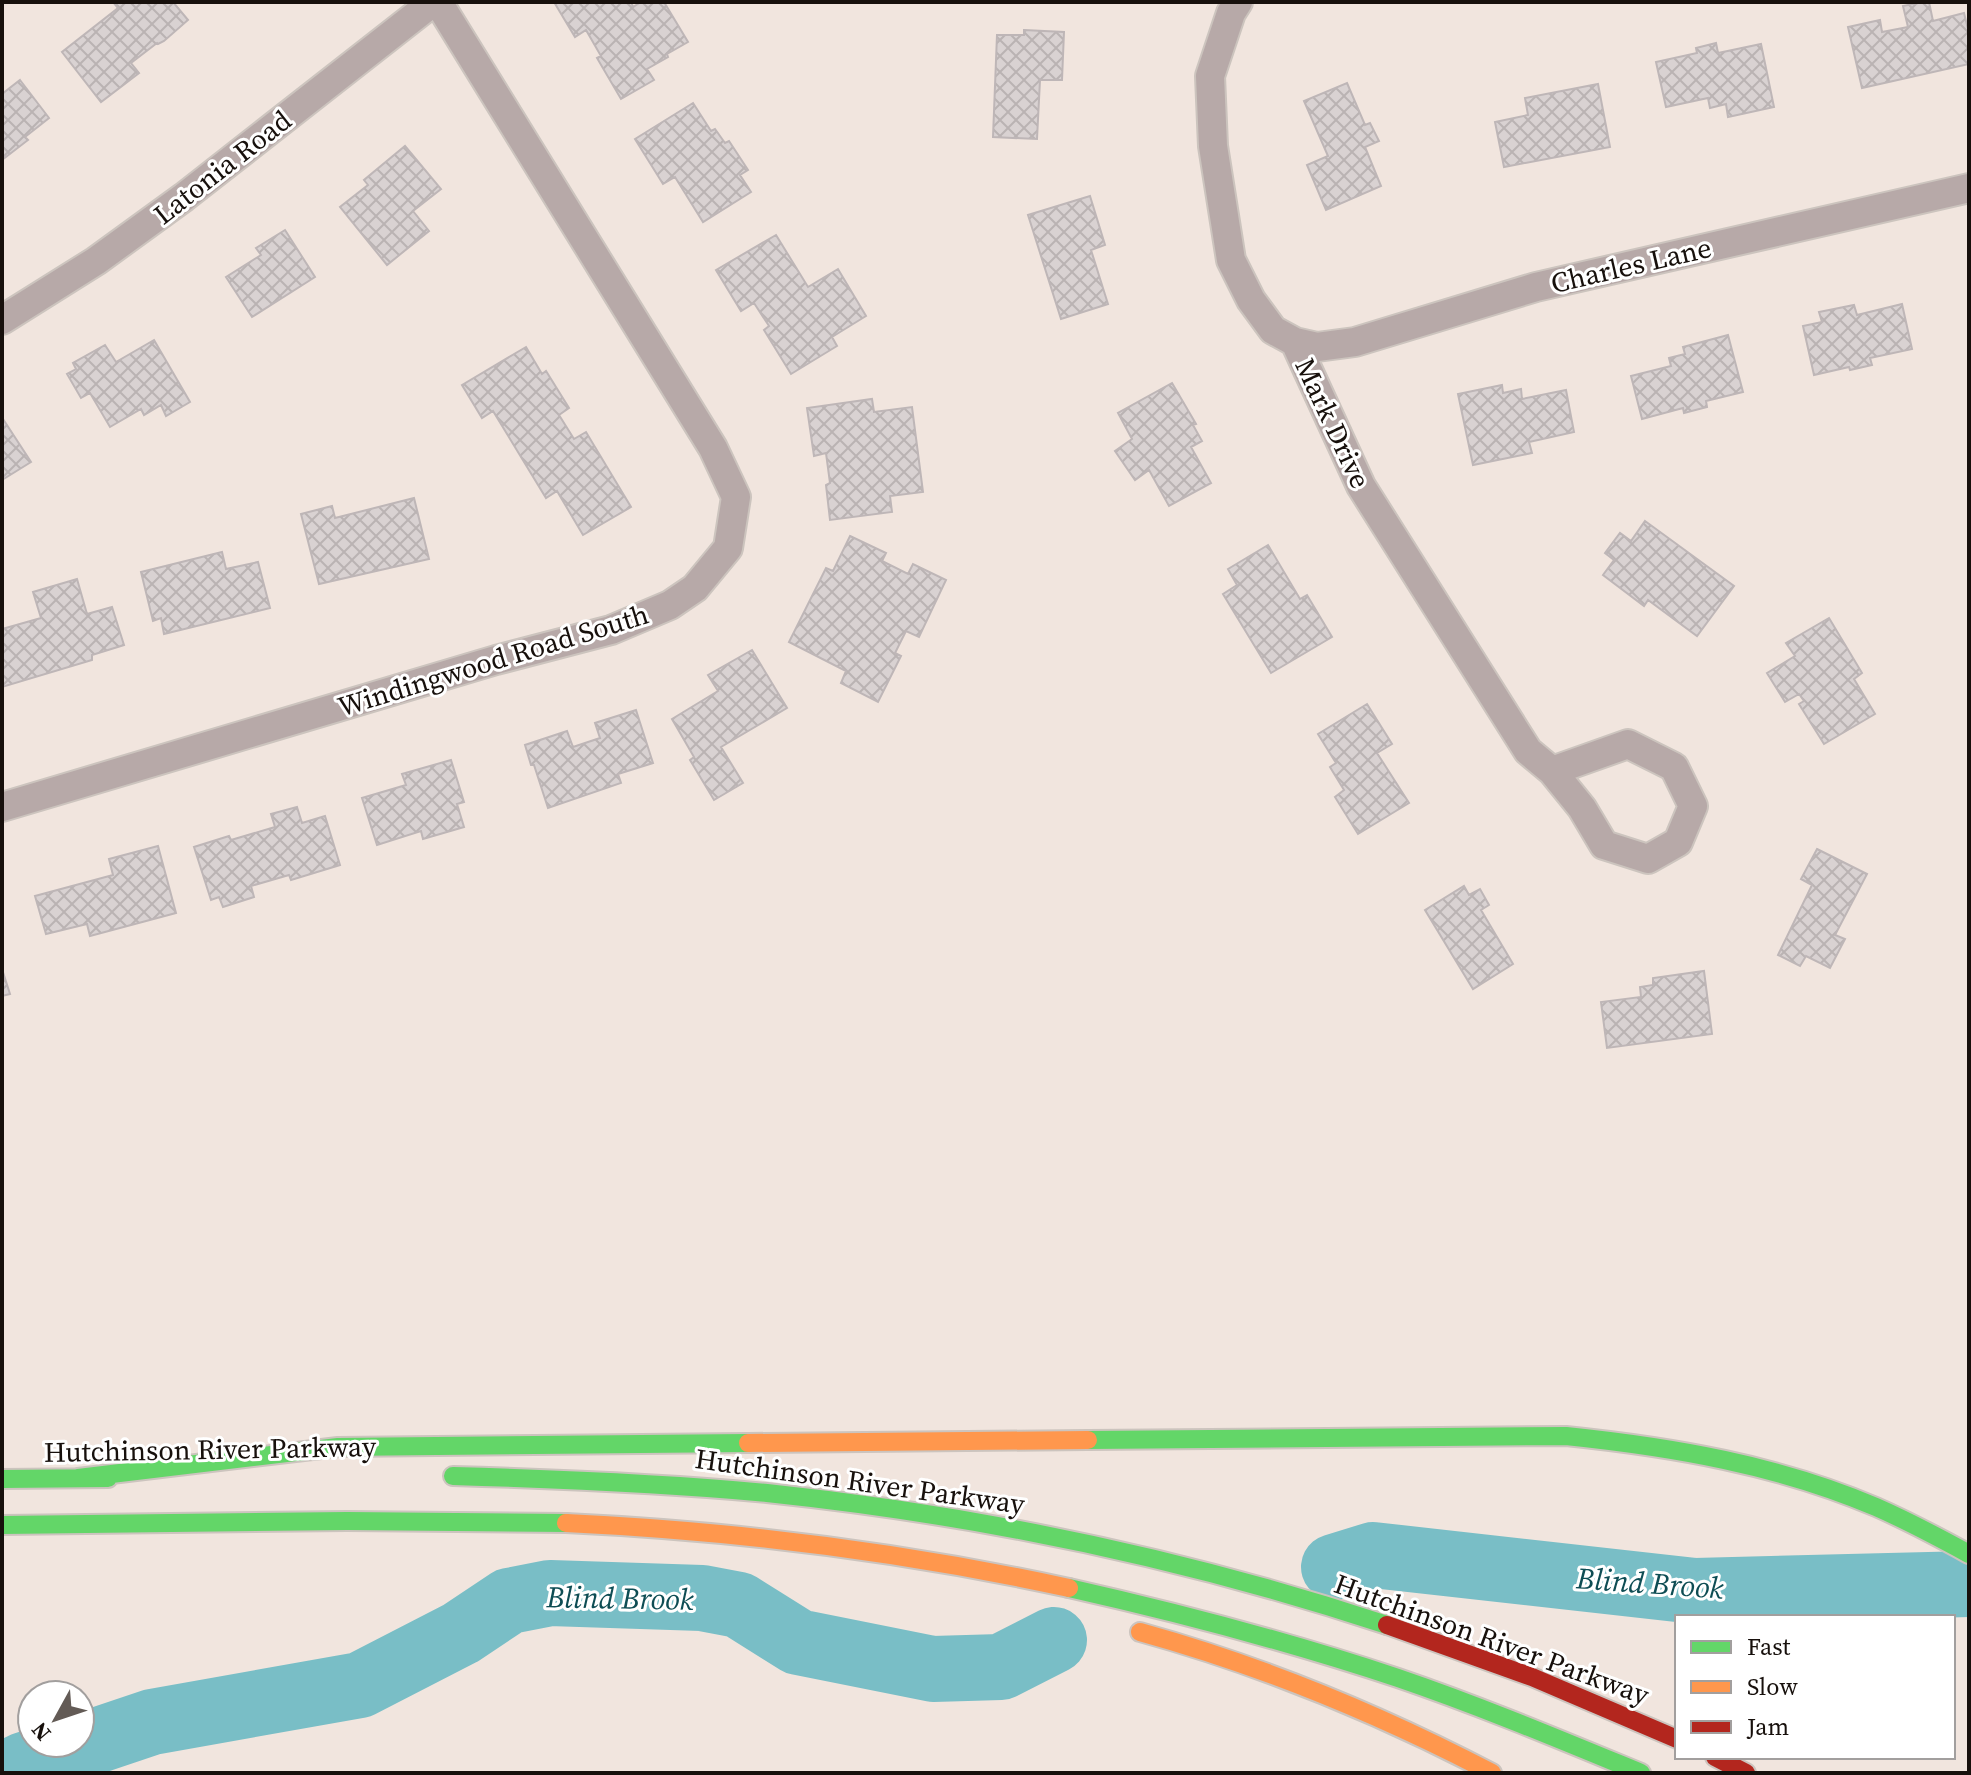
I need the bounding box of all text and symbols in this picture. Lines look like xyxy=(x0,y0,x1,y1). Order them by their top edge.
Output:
street label: Latonia Road xyxy=(145,101,299,233)
street label: Charles Lane xyxy=(1547,228,1715,302)
street label: Mark Drive xyxy=(1286,352,1380,494)
street label: Windingwood Road South xyxy=(333,595,653,725)
street label: Hutchinson River Parkway xyxy=(43,1427,377,1471)
street label: Hutchinson River Parkway xyxy=(693,1439,1028,1523)
water label: Blind Brook xyxy=(1574,1557,1726,1609)
street label: Hutchinson River Parkway xyxy=(1329,1564,1655,1714)
water label: Blind Brook xyxy=(545,1576,695,1620)
legend xyxy=(1675,1615,1955,1759)
text: Fast xyxy=(1747,1630,1791,1663)
text: Slow xyxy=(1747,1670,1798,1703)
north arrow xyxy=(16,1679,96,1759)
text: Jam xyxy=(1746,1710,1789,1743)
text: N xyxy=(24,1716,57,1748)

